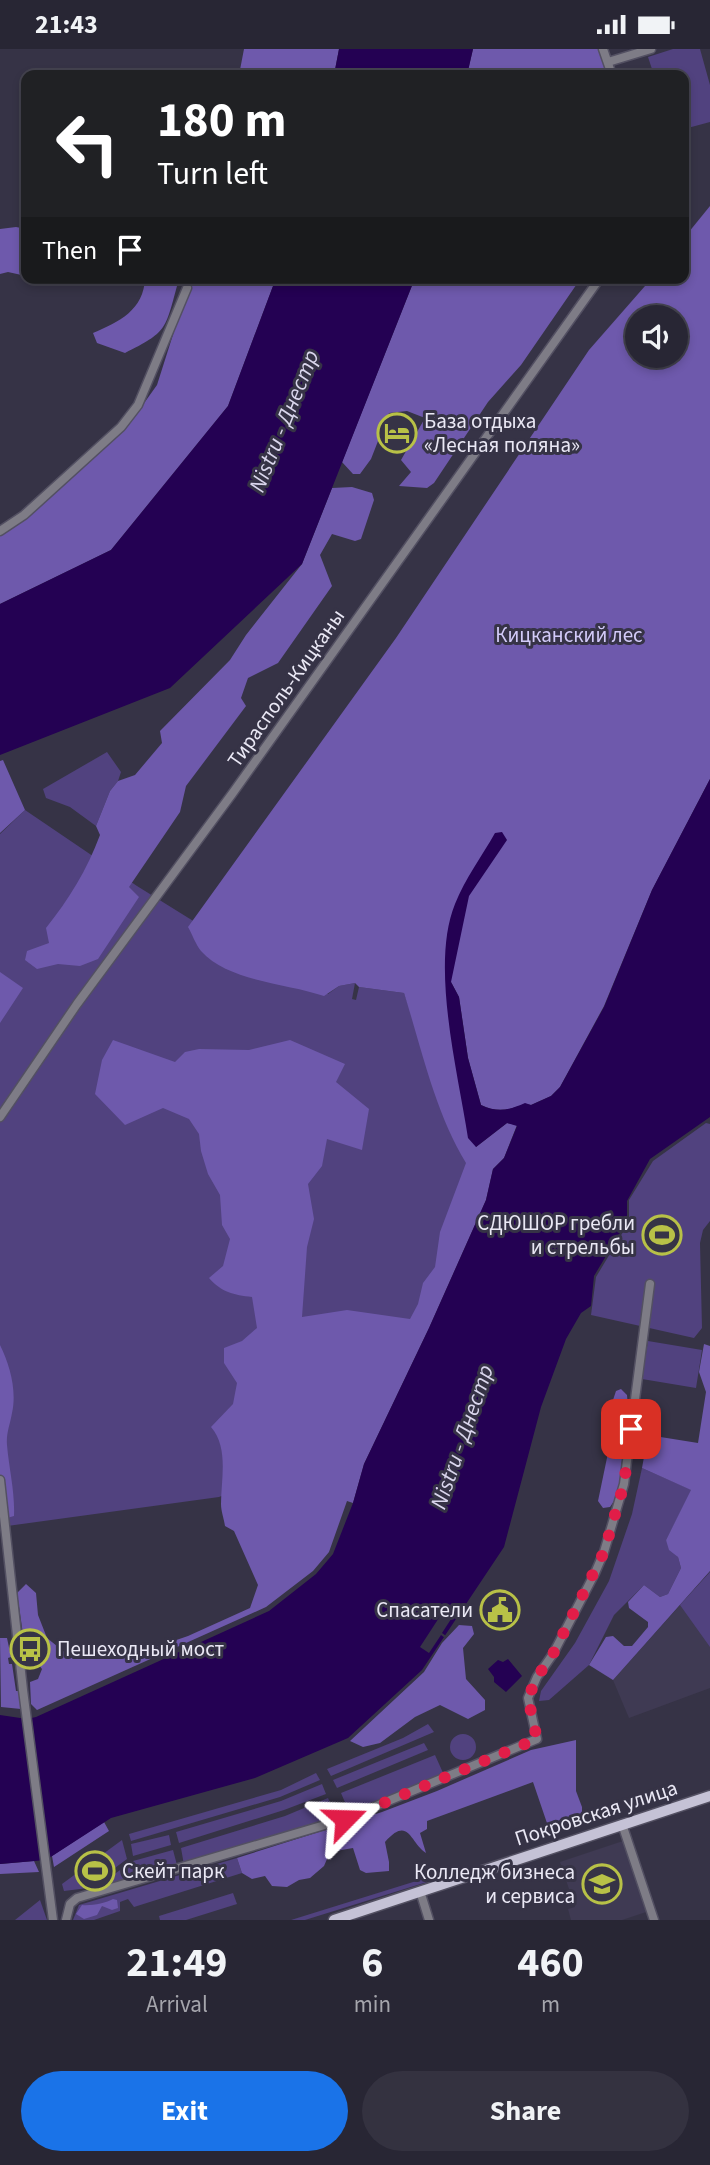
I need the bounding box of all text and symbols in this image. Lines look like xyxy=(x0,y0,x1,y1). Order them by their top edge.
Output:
text: 21:43 xyxy=(35,6,98,43)
text: 180 m xyxy=(157,86,286,156)
icon: left xyxy=(42,98,133,189)
text: Turn left xyxy=(157,151,268,197)
icon: arrive xyxy=(111,231,149,269)
text: Then xyxy=(42,232,97,269)
map controls xyxy=(625,305,688,368)
button: sound xyxy=(625,305,688,368)
water label: Nistru - Днестр xyxy=(240,345,328,497)
place label: База отдыха «Лесная поляна» xyxy=(424,406,580,460)
hotel icon: База отдыха «Лесная поляна» xyxy=(376,412,418,454)
street label: Тирасполь-Кицканы xyxy=(220,603,352,773)
park label: Кицканский лес xyxy=(495,620,643,650)
place label: СДЮШОР гребли и стрельбы xyxy=(477,1208,635,1262)
sports icon: СДЮШОР гребли и стрельбы xyxy=(641,1214,683,1256)
water label: Nistru - Днестр xyxy=(422,1360,502,1514)
pin xyxy=(601,1399,661,1459)
icon: arrive xyxy=(612,1410,650,1448)
public building icon: Спасатели xyxy=(479,1589,521,1631)
place label: Спасатели xyxy=(376,1595,473,1625)
bus stop icon: Пешеходный мост xyxy=(9,1628,51,1670)
place label: Пешеходный мост xyxy=(57,1634,225,1664)
street label: Покровская улица xyxy=(511,1773,681,1853)
position arrow xyxy=(308,1782,382,1856)
sports icon: Скейт парк xyxy=(74,1850,116,1892)
place label: Скейт парк xyxy=(122,1856,225,1886)
place label: Колледж бизнеса и сервиса xyxy=(414,1857,575,1911)
school or university icon: Колледж бизнеса и сервиса xyxy=(581,1863,623,1905)
text: 21:49 xyxy=(126,1933,228,1993)
text: 6 xyxy=(361,1933,383,1993)
text: 460 xyxy=(517,1933,584,1993)
text: Arrival xyxy=(146,1988,208,2021)
text: min xyxy=(354,1988,391,2021)
text: m xyxy=(541,1988,560,2021)
button: Exit xyxy=(21,2071,348,2151)
button: Share xyxy=(362,2071,689,2151)

